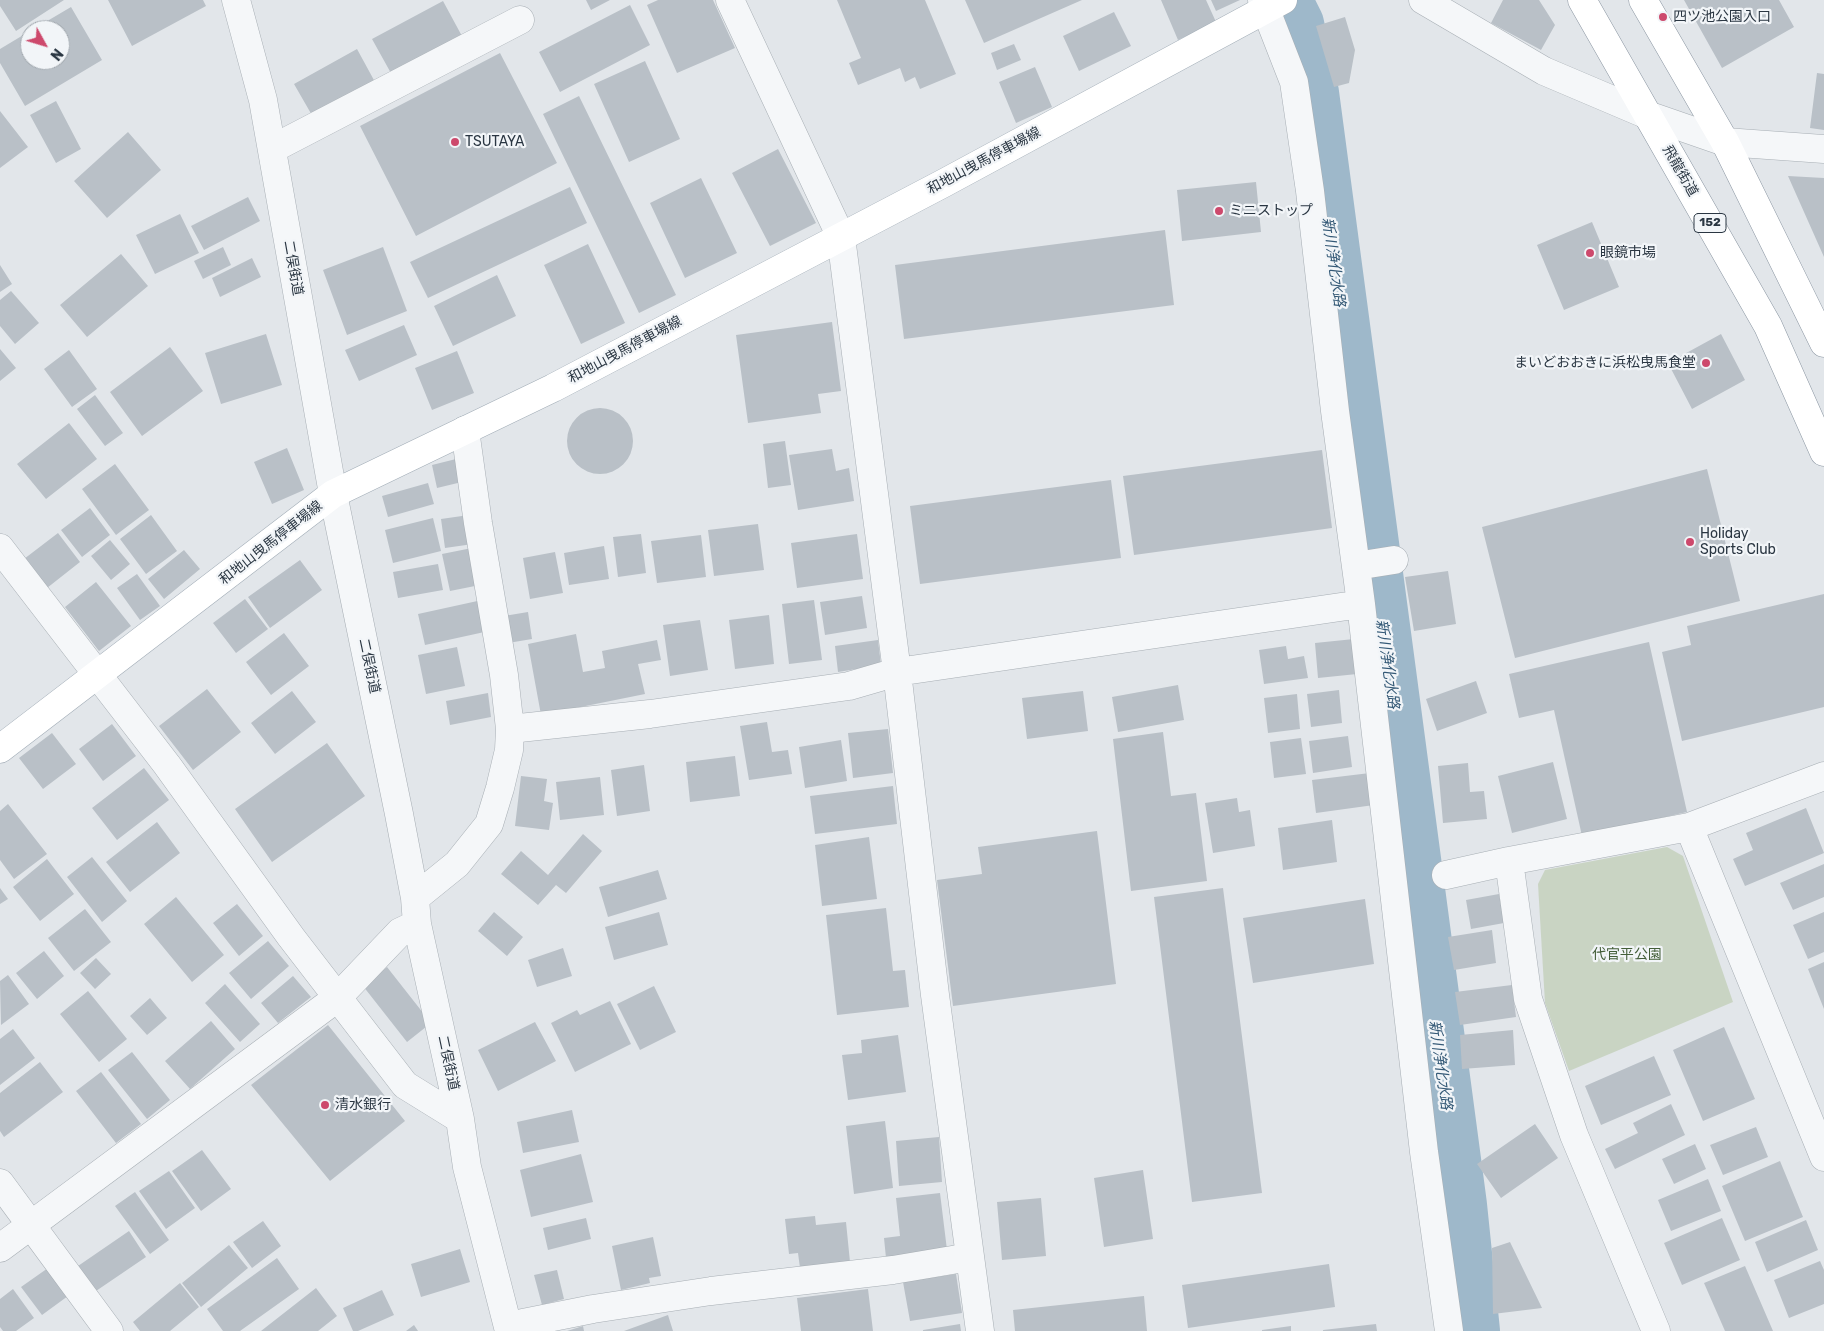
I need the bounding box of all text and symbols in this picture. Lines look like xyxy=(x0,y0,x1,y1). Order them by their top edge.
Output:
place label: 四ツ池公園入口 xyxy=(1673,9,1771,25)
marker: 四ツ池公園入口 xyxy=(1657,11,1669,23)
north arrow xyxy=(20,20,70,70)
text: N xyxy=(46,45,66,63)
street label: 和地山曳馬停車場線 xyxy=(924,124,1044,198)
place label: TSUTAYA xyxy=(465,134,524,150)
marker: TSUTAYA xyxy=(449,136,461,148)
street label: 飛龍街道 xyxy=(1659,143,1701,199)
place label: ミニストップ xyxy=(1229,203,1313,219)
marker: ミニストップ xyxy=(1213,205,1225,217)
road number: 152 xyxy=(1694,214,1726,232)
water label: 新川浄化水路 xyxy=(1318,216,1348,308)
street label: 二俣街道 xyxy=(280,239,306,297)
place label: 眼鏡市場 xyxy=(1600,245,1656,261)
marker: 眼鏡市場 xyxy=(1584,247,1596,259)
street label: 和地山曳馬停車場線 xyxy=(565,313,685,387)
place label: まいどおおきに浜松曳馬食堂 xyxy=(1514,355,1696,371)
marker: まいどおおきに浜松曳馬食堂 xyxy=(1700,357,1712,369)
street label: 和地山曳馬停車場線 xyxy=(216,498,326,588)
place label: Holiday Sports Club xyxy=(1700,526,1776,558)
marker: Holiday Sports Club xyxy=(1684,536,1696,548)
water label: 新川浄化水路 xyxy=(1372,618,1402,710)
street label: 二俣街道 xyxy=(355,637,383,695)
park label: 代官平公園 xyxy=(1592,947,1662,963)
water label: 新川浄化水路 xyxy=(1425,1019,1455,1111)
street label: 二俣街道 xyxy=(434,1034,462,1092)
place label: 清水銀行 xyxy=(335,1097,391,1113)
marker: 清水銀行 xyxy=(319,1099,331,1111)

